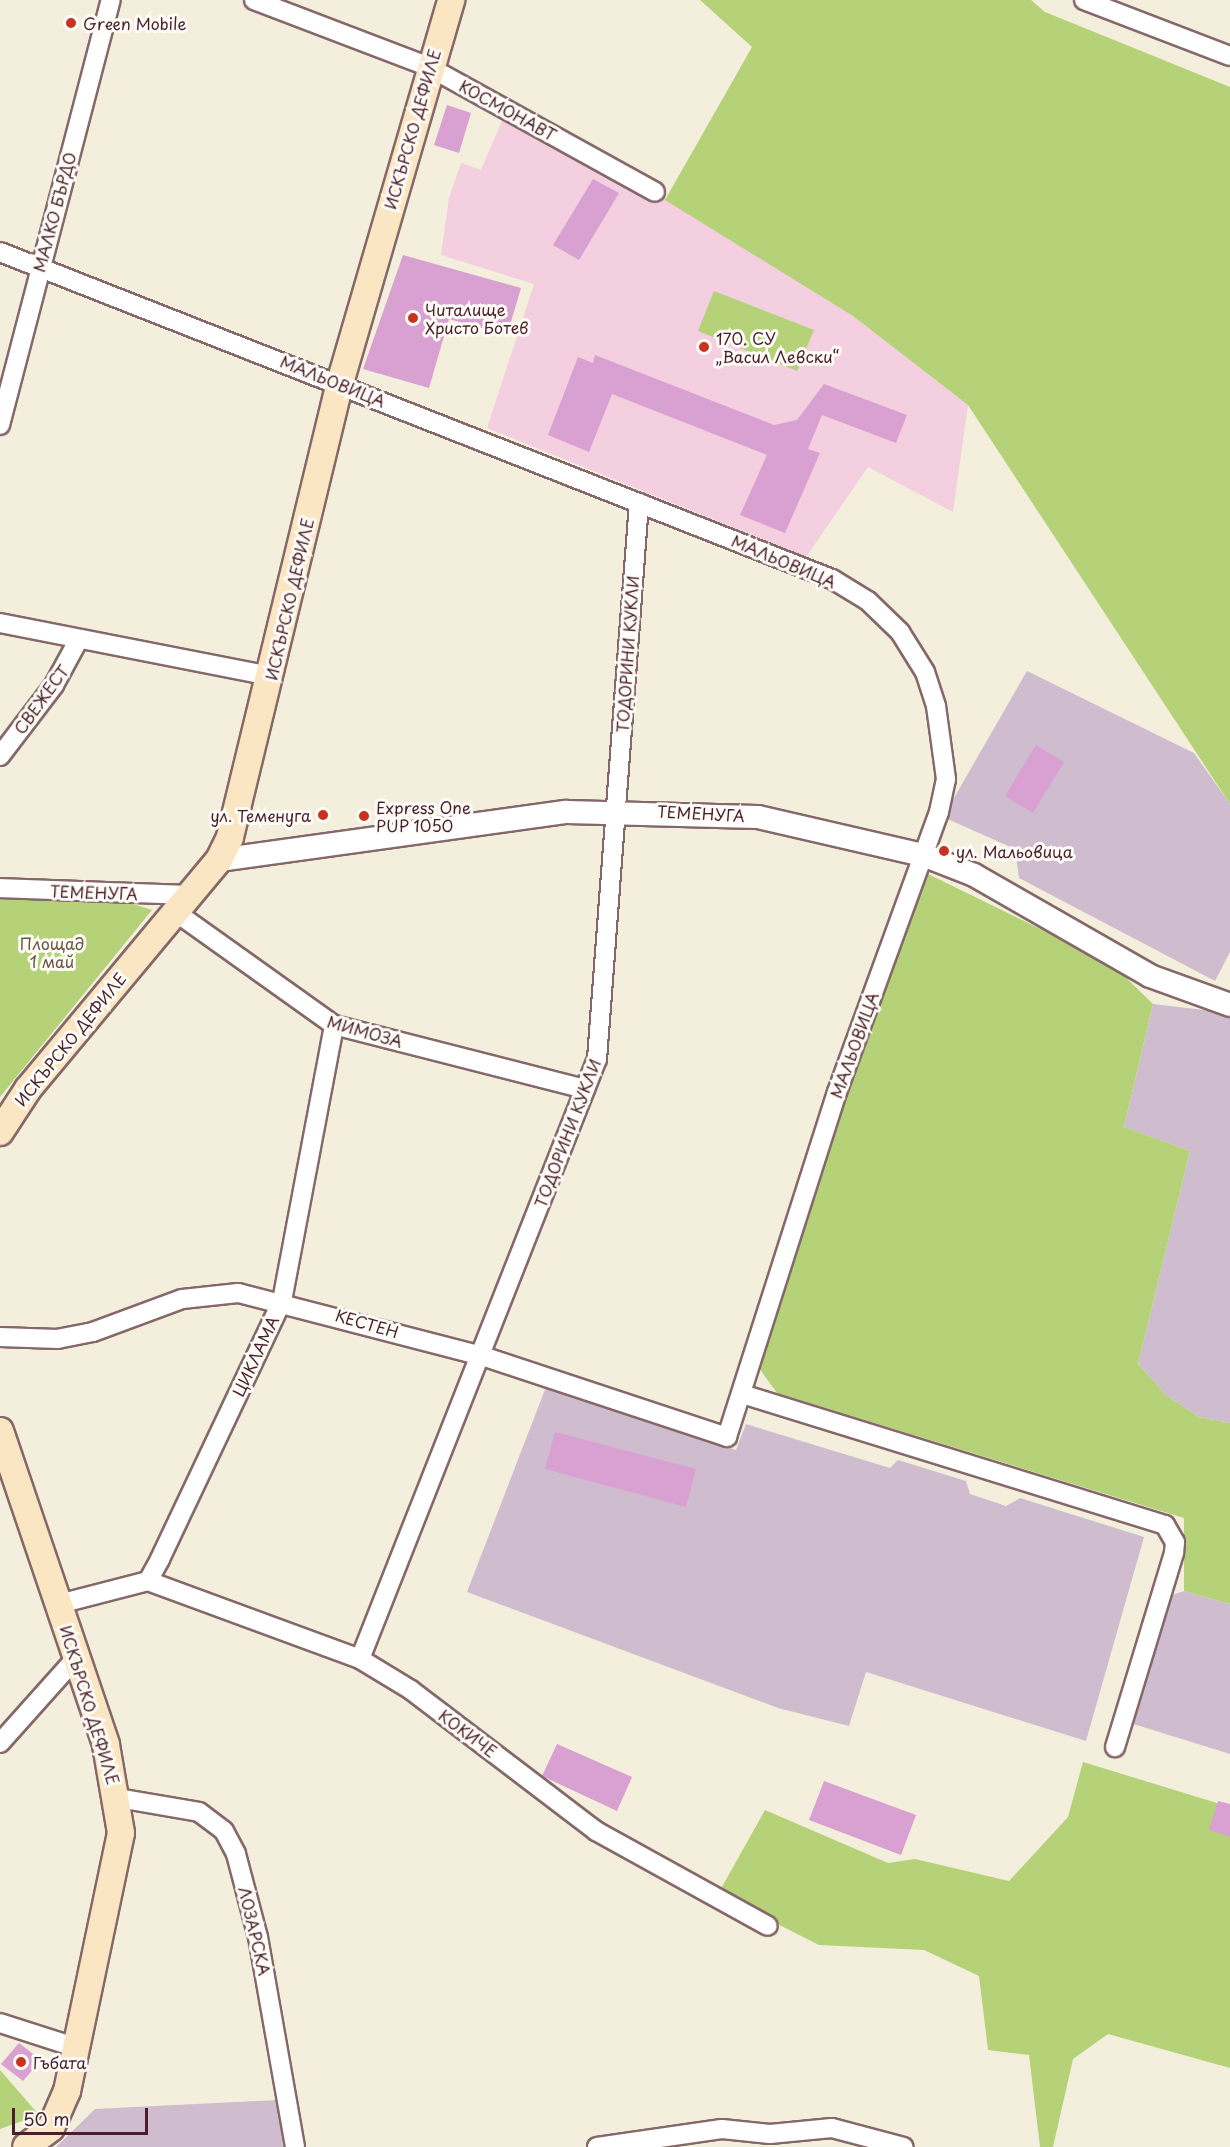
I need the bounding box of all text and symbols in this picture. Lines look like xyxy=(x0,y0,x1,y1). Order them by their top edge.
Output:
place label: Green Mobile xyxy=(83,13,188,33)
marker: Green Mobile xyxy=(64,16,78,30)
street label: ИСКЪРСКО ДЕФИЛЕ xyxy=(380,46,444,212)
street label: КОСМОНАВТ xyxy=(456,76,560,144)
street label: МАЛКО БЪРДО xyxy=(29,149,79,275)
place label: Читалище Христо Ботев xyxy=(425,299,528,337)
marker: Читалище Христо Ботев xyxy=(406,311,420,325)
place label: 170. СУ „Васил Левски“ xyxy=(716,328,839,366)
marker: 170. СУ „Васил Левски“ xyxy=(697,340,711,354)
street label: МАЛЬОВИЦА xyxy=(278,351,388,411)
street label: ИСКЪРСКО ДЕФИЛЕ xyxy=(261,515,317,683)
street label: МАЛЬОВИЦА xyxy=(729,530,839,592)
street label: ТОДОРИНИ КУКЛИ xyxy=(612,575,642,733)
street label: СВЕЖЕСТ xyxy=(10,661,72,737)
place label: Express One PUP 1050 xyxy=(376,797,471,835)
street label: ТЕМЕНУГА xyxy=(657,801,745,825)
place label: ул. Теменуга xyxy=(210,805,311,825)
marker: ул. Теменуга xyxy=(316,808,330,822)
marker: Express One PUP 1050 xyxy=(357,809,371,823)
place label: ул. Мальовица xyxy=(956,841,1073,861)
marker: ул. Мальовица xyxy=(937,844,951,858)
street label: ТЕМЕНУГА xyxy=(50,881,138,903)
park label: Площад 1 май xyxy=(20,933,84,971)
street label: ИСКЪРСКО ДЕФИЛЕ xyxy=(10,968,130,1110)
street label: МАЛЬОВИЦА xyxy=(826,989,882,1101)
street label: МИМОЗА xyxy=(325,1011,405,1051)
street label: ТОДОРИНИ КУКЛИ xyxy=(530,1056,604,1210)
street label: КЕСТЕН xyxy=(333,1305,401,1341)
street label: ЦИКЛАМА xyxy=(228,1313,282,1399)
street label: ИСКЪРСКО ДЕФИЛЕ xyxy=(56,1622,124,1788)
street label: КОКИЧЕ xyxy=(435,1705,501,1761)
street label: ЛОЗАРСКА xyxy=(235,1885,275,1977)
place label: Гъбата xyxy=(33,2052,86,2072)
marker: Гъбата xyxy=(14,2055,28,2069)
scale bar xyxy=(15,2096,152,2134)
text: 50 m xyxy=(23,2105,70,2132)

